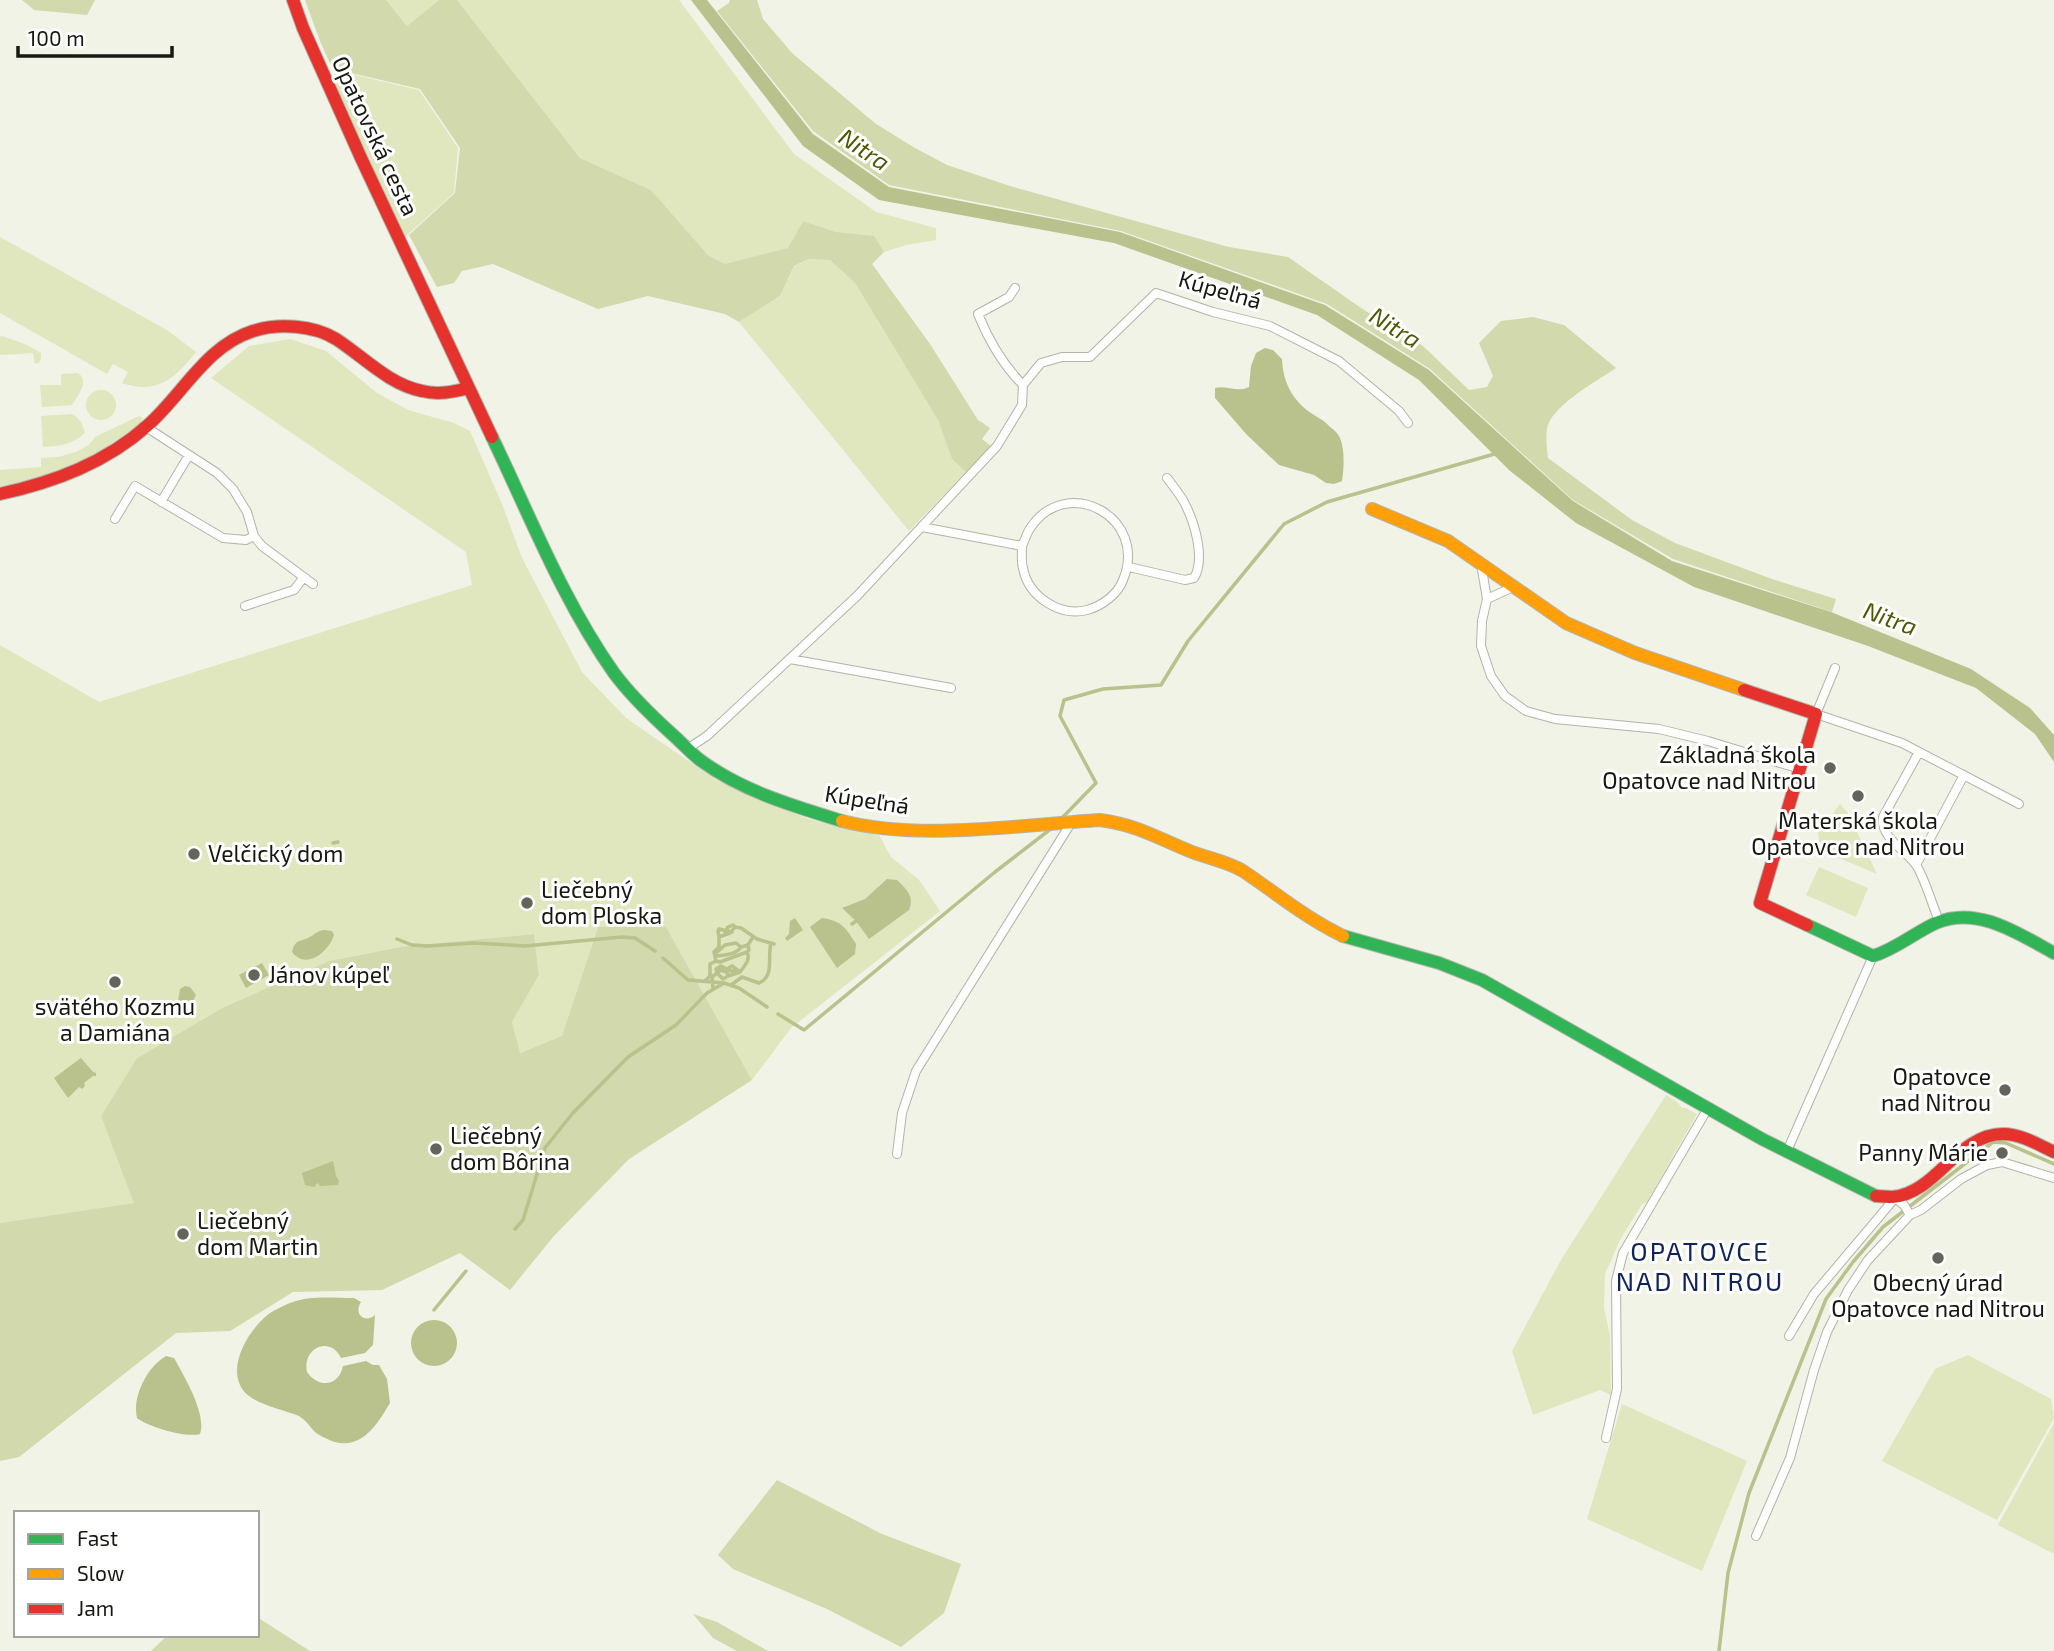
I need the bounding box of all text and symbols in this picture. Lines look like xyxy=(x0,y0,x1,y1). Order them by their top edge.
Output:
scale bar xyxy=(18,14,172,58)
text: 100 m xyxy=(28,25,85,50)
street label: Opatovská cesta xyxy=(327,51,425,220)
water label: Nitra xyxy=(834,121,896,176)
street label: Kúpeľná xyxy=(1176,264,1265,314)
water label: Nitra xyxy=(1365,300,1427,354)
water label: Nitra xyxy=(1860,595,1921,641)
place label: Základná škola Opatovce nad Nitrou xyxy=(1602,740,1816,794)
marker: Základná škola Opatovce nad Nitrou xyxy=(1822,760,1838,776)
street label: Kúpeľná xyxy=(823,779,911,819)
marker: Materská škola Opatovce nad Nitrou xyxy=(1850,788,1866,804)
place label: Materská škola Opatovce nad Nitrou xyxy=(1751,806,1965,860)
place label: Velčický dom xyxy=(208,839,343,867)
marker: Velčický dom xyxy=(186,846,202,862)
place label: Liečebný dom Ploska xyxy=(541,875,662,929)
marker: Liečebný dom Ploska xyxy=(519,895,535,911)
place label: Jánov kúpeľ xyxy=(268,960,389,988)
marker: Jánov kúpeľ xyxy=(246,967,262,983)
marker: svätého Kozmu a Damiána xyxy=(107,974,123,990)
place label: svätého Kozmu a Damiána xyxy=(35,992,195,1046)
place label: Opatovce nad Nitrou xyxy=(1881,1062,1991,1116)
marker: Opatovce nad Nitrou xyxy=(1997,1082,2013,1098)
place label: Liečebný dom Bôrina xyxy=(450,1121,570,1175)
place label: Panny Márie xyxy=(1858,1138,1988,1166)
marker: Liečebný dom Bôrina xyxy=(428,1141,444,1157)
marker: Panny Márie xyxy=(1994,1145,2010,1161)
place label: Liečebný dom Martin xyxy=(197,1206,318,1260)
marker: Liečebný dom Martin xyxy=(175,1226,191,1242)
district label: OPATOVCE NAD NITROU xyxy=(1616,1235,1784,1296)
marker: Obecný úrad Opatovce nad Nitrou xyxy=(1930,1250,1946,1266)
place label: Obecný úrad Opatovce nad Nitrou xyxy=(1831,1268,2045,1322)
legend xyxy=(14,1511,259,1637)
text: Fast xyxy=(77,1525,118,1550)
text: Slow xyxy=(77,1560,124,1585)
text: Jam xyxy=(77,1595,114,1620)

